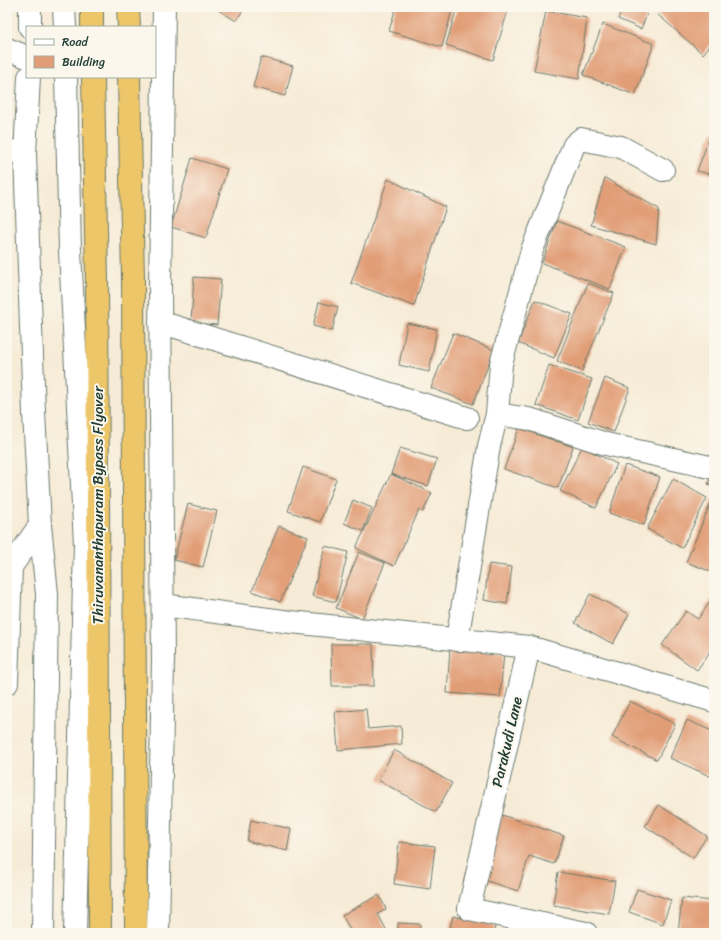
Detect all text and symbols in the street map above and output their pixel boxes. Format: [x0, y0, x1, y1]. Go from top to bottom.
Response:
legend [26, 26, 156, 78]
text: Road [62, 31, 89, 53]
text: Building [62, 51, 105, 73]
street label: Thiruvananthapuram Bypass Flyover [85, 385, 111, 624]
street label: Parakudi Lane [484, 694, 530, 790]

